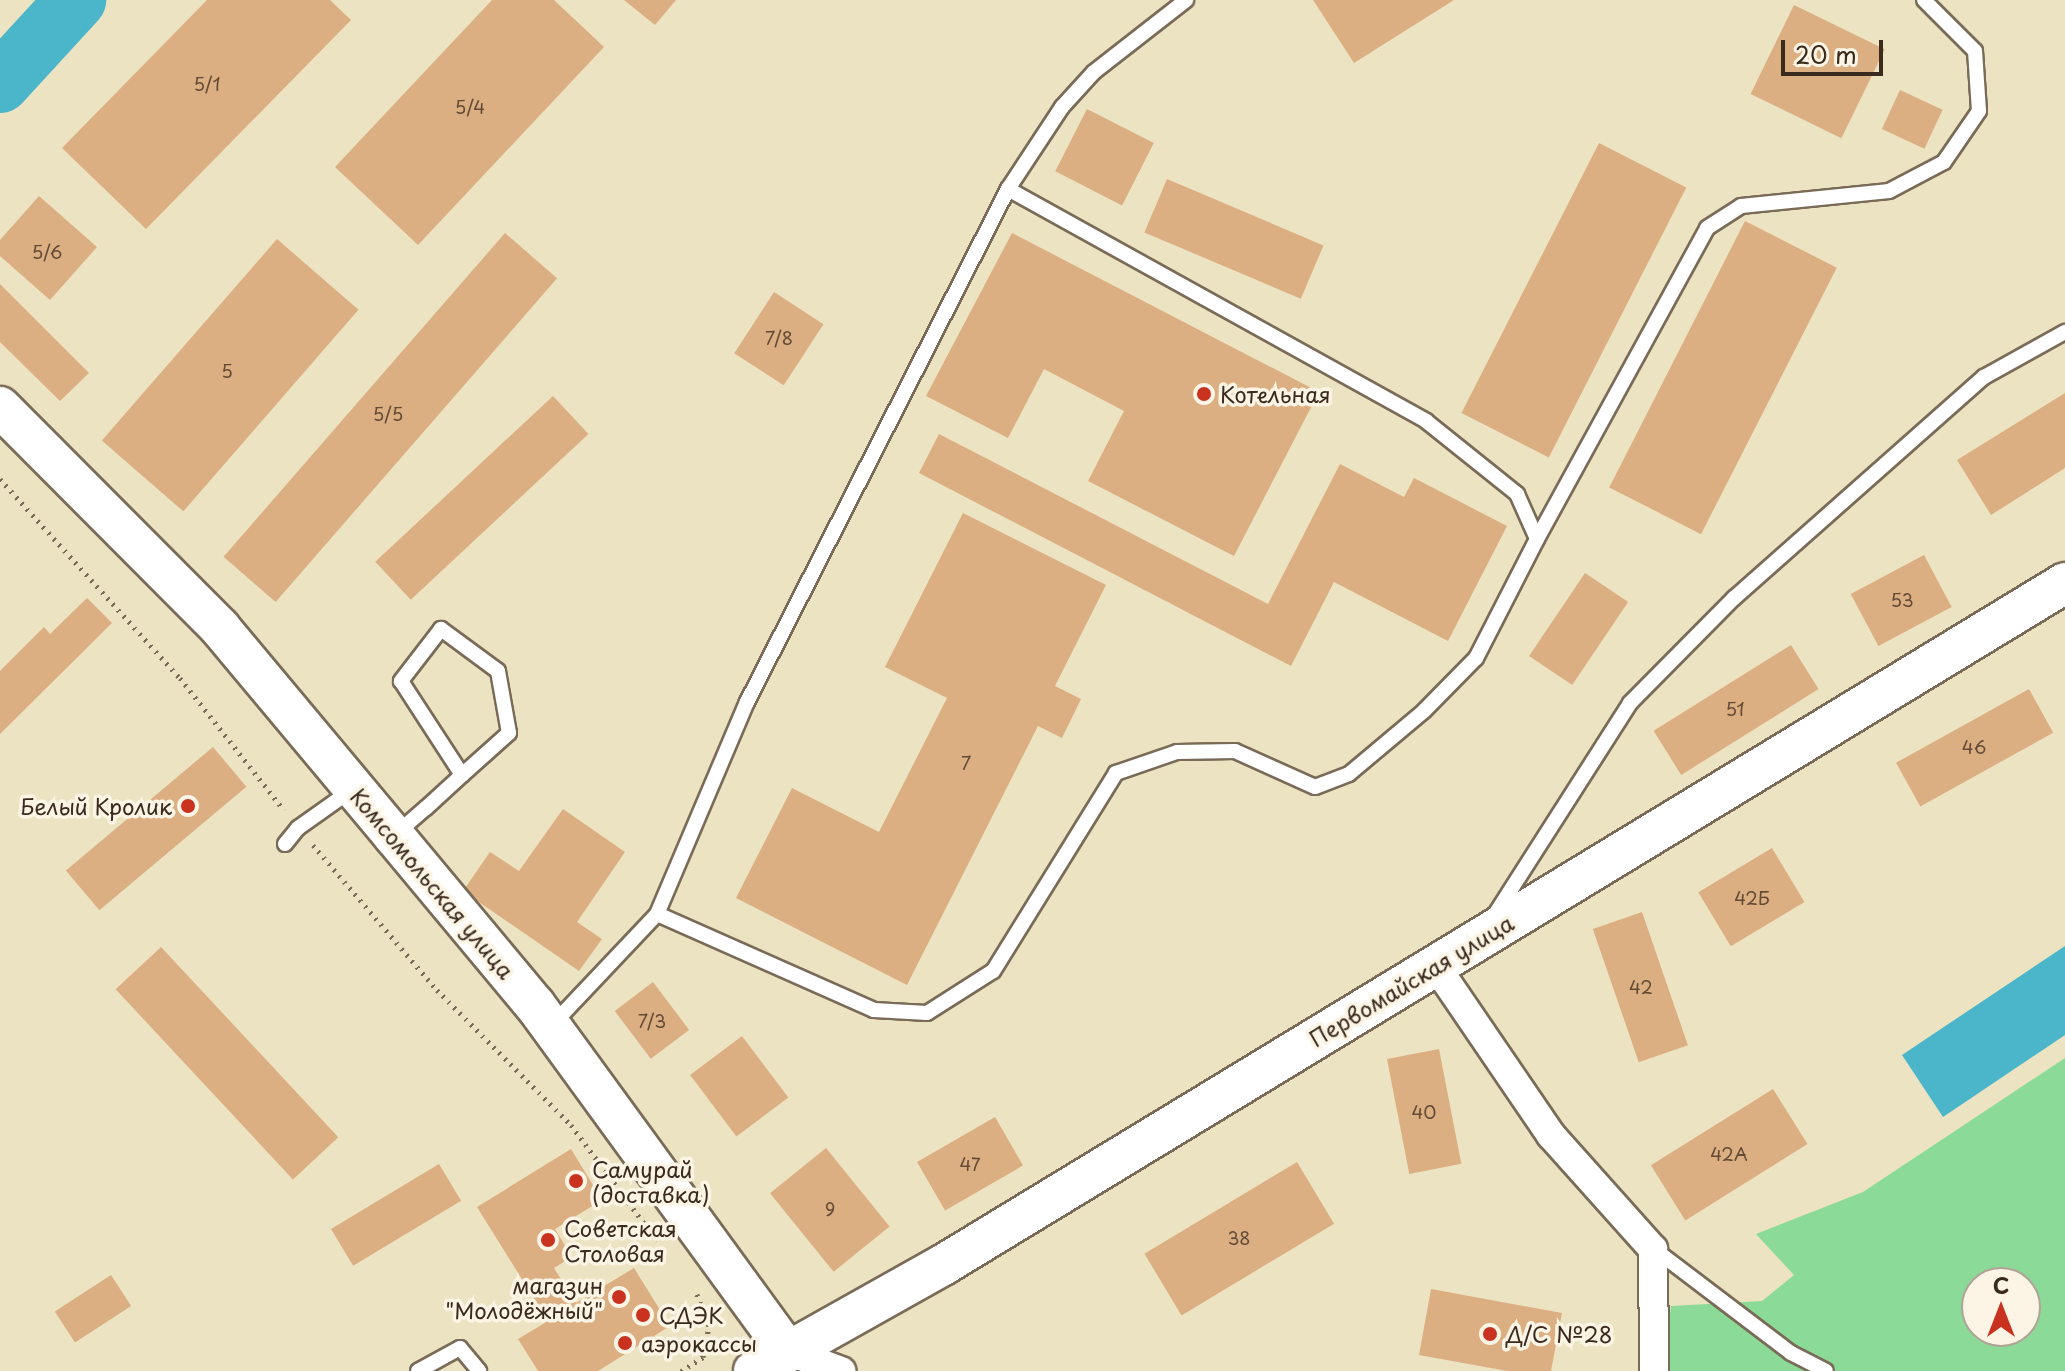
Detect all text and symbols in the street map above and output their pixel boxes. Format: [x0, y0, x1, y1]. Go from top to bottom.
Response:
scale bar [1785, 24, 1887, 74]
text: 20 m [1795, 36, 1857, 72]
house number: 5/1 [193, 73, 221, 95]
house number: 5/4 [455, 96, 485, 118]
house number: 5/6 [32, 241, 62, 263]
house number: 7/8 [765, 327, 793, 349]
house number: 5 [221, 360, 233, 382]
place label: Котельная [1220, 381, 1331, 407]
marker: Котельная [1195, 385, 1213, 403]
house number: 5/5 [373, 403, 403, 425]
house number: 53 [1890, 589, 1914, 611]
house number: 51 [1725, 698, 1745, 720]
house number: 46 [1962, 736, 1986, 758]
house number: 7 [961, 752, 971, 774]
street label: Комсомольская улица [345, 782, 521, 984]
place label: Белый Кролик [20, 793, 172, 819]
marker: Белый Кролик [179, 797, 197, 815]
house number: 42Б [1734, 887, 1770, 909]
street label: Первомайская улица [1304, 908, 1518, 1052]
house number: 42 [1629, 976, 1653, 998]
house number: 7/3 [638, 1010, 666, 1032]
house number: 40 [1411, 1101, 1437, 1123]
house number: 42А [1710, 1143, 1748, 1165]
house number: 47 [959, 1153, 981, 1175]
place label: Самурай (доставка) [592, 1155, 710, 1206]
marker: Самурай (доставка) [567, 1172, 585, 1190]
house number: 9 [825, 1198, 835, 1220]
place label: Советская Столовая [564, 1214, 677, 1266]
house number: 38 [1227, 1227, 1251, 1249]
marker: Советская Столовая [539, 1231, 557, 1249]
north arrow [1961, 1267, 2041, 1347]
text: С [1993, 1268, 2009, 1301]
place label: магазин "Молодёжный" [445, 1271, 603, 1322]
marker: магазин "Молодёжный" [610, 1288, 628, 1306]
place label: СДЭК [659, 1302, 724, 1328]
marker: СДЭК [634, 1306, 652, 1324]
place label: Д/С №28 [1506, 1321, 1612, 1347]
marker: Д/С №28 [1481, 1325, 1499, 1343]
place label: аэрокассы [641, 1330, 757, 1356]
marker: аэрокассы [616, 1334, 634, 1352]

